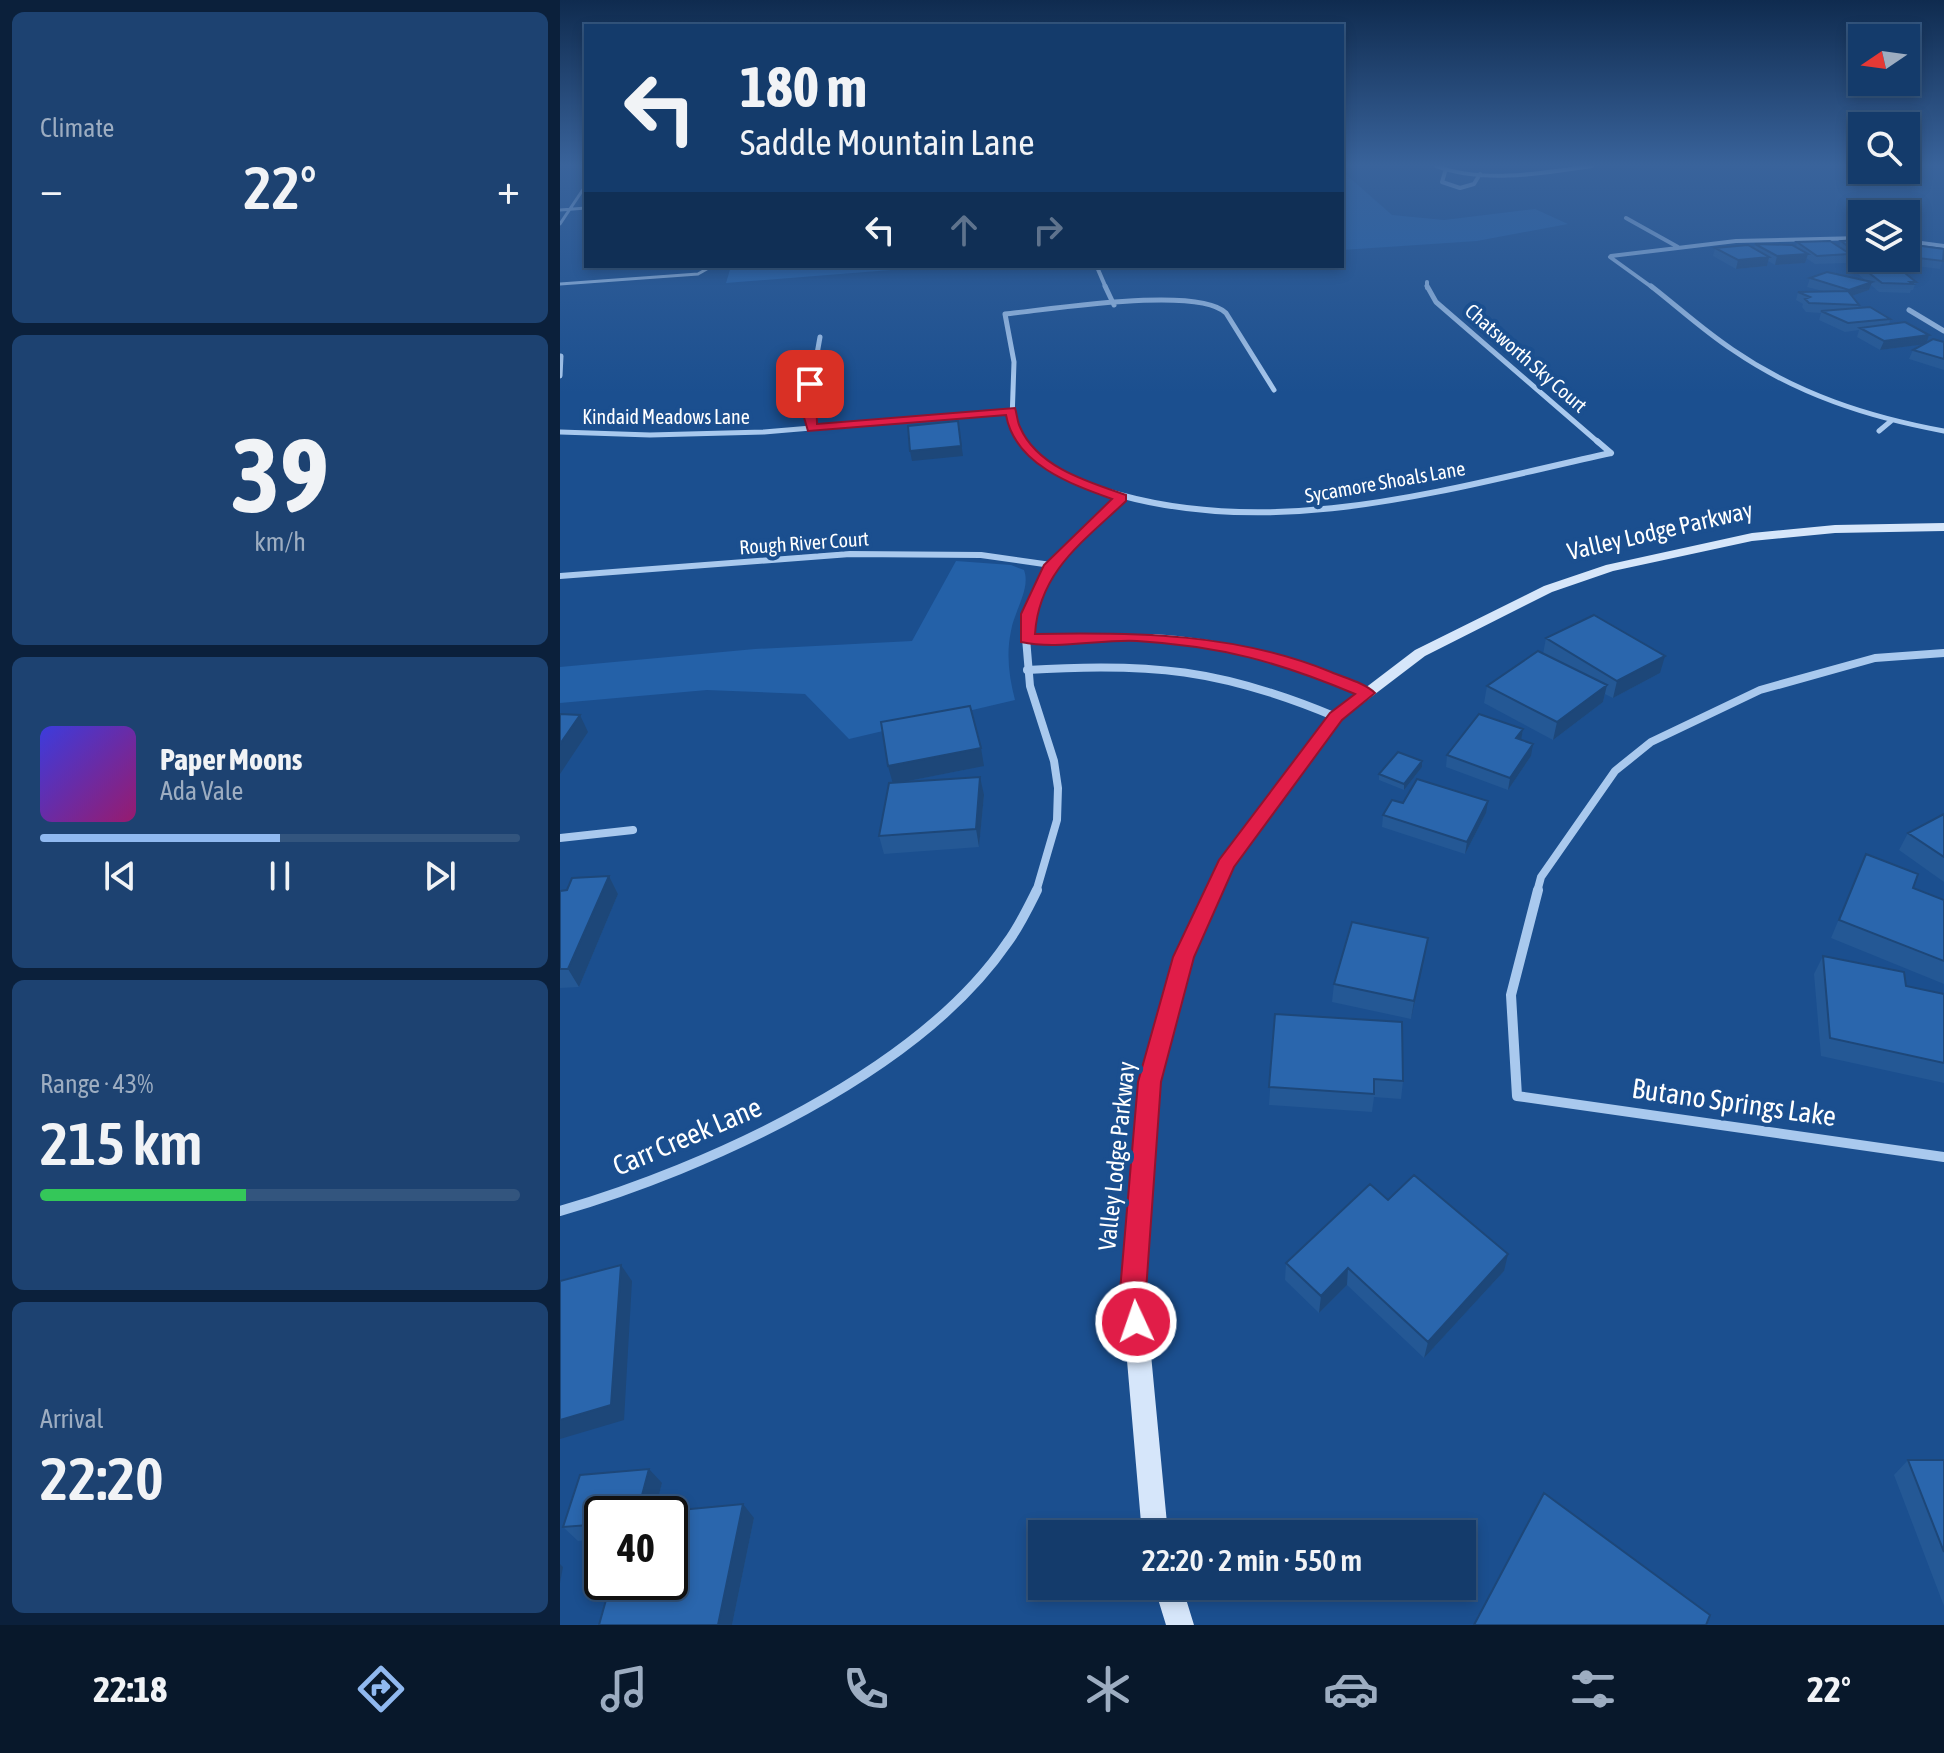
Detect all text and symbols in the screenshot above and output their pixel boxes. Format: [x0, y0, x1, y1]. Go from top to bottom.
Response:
north arrow [1848, 24, 1920, 96]
map controls [1848, 24, 1920, 272]
text: 180 m [740, 55, 867, 119]
icon: left [608, 56, 712, 160]
button: search [1848, 112, 1920, 184]
text: Climate [40, 113, 114, 143]
text: Saddle Mountain Lane [740, 121, 1035, 163]
text: 22° [244, 153, 316, 222]
text: − [40, 163, 63, 213]
text: + [497, 163, 520, 213]
button: layers [1848, 200, 1920, 272]
icon: left [858, 208, 902, 252]
icon: ahead [942, 208, 986, 252]
icon: right [1026, 208, 1070, 252]
street label: Chatsworth Sky Court [1461, 299, 1592, 417]
pin [776, 350, 844, 418]
icon: arrive [788, 362, 832, 406]
street label: Kindaid Meadows Lane [582, 405, 750, 428]
text: 39 [231, 415, 329, 534]
street label: Sycamore Shoals Lane [1303, 456, 1467, 507]
street label: Valley Lodge Parkway [1564, 496, 1755, 565]
street label: Rough River Court [738, 526, 870, 559]
text: km/h [254, 527, 306, 557]
text: Paper Moons [160, 742, 302, 776]
text: Ada Vale [160, 776, 243, 806]
icon: previous [98, 854, 142, 898]
icon: pause [258, 854, 302, 898]
icon: next [418, 854, 462, 898]
street label: Valley Lodge Parkway [1093, 1060, 1140, 1252]
text: Range · 43% [40, 1069, 153, 1099]
street label: Butano Springs Lake [1630, 1072, 1838, 1132]
street label: Carr Creek Lane [608, 1090, 766, 1182]
text: 215 km [40, 1109, 202, 1178]
position arrow [1094, 1280, 1178, 1364]
text: Arrival [40, 1404, 104, 1434]
text: 22:20 [40, 1444, 163, 1513]
speed limit sign: 40 [584, 1496, 688, 1600]
text: 22:20 · 2 min · 550 m [1142, 1543, 1362, 1577]
icon: directions [353, 1661, 409, 1717]
icon: music [596, 1661, 652, 1717]
icon: phone [838, 1661, 894, 1717]
icon: climate [1080, 1661, 1136, 1717]
icon: car [1323, 1661, 1379, 1717]
icon: filters [1565, 1661, 1621, 1717]
text: 22:18 [93, 1668, 167, 1710]
text: 22° [1807, 1668, 1851, 1710]

